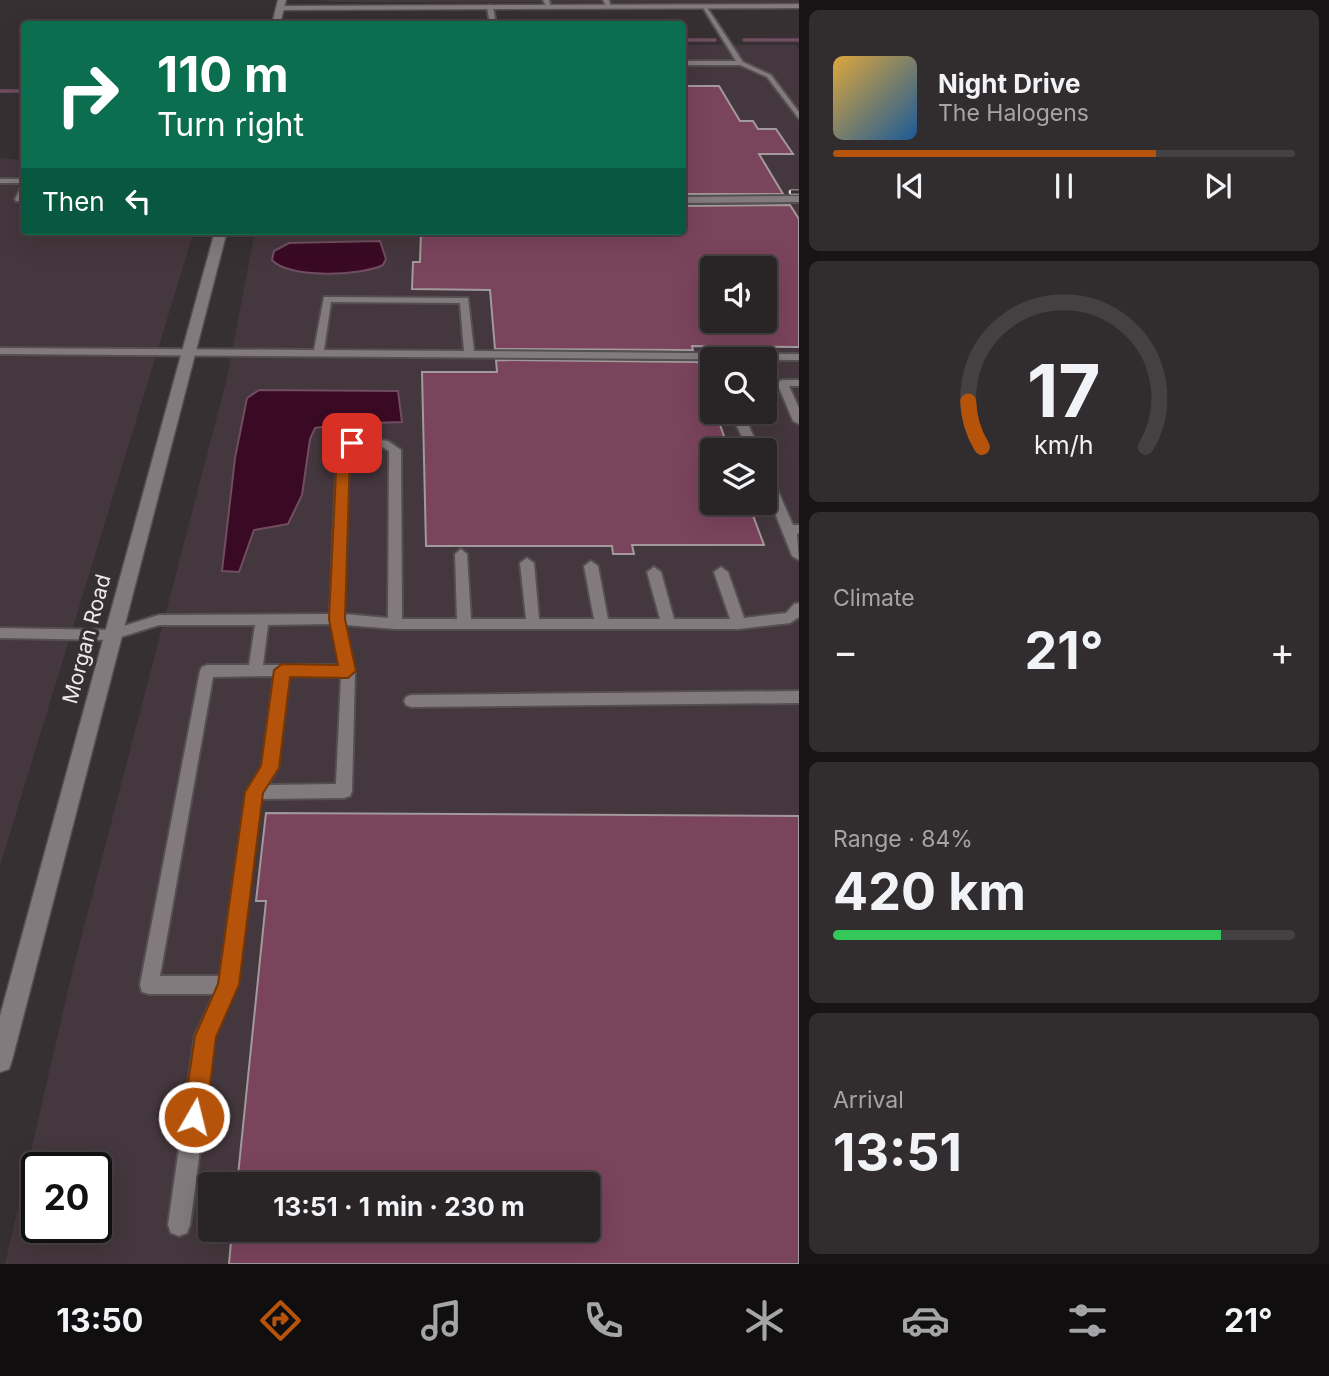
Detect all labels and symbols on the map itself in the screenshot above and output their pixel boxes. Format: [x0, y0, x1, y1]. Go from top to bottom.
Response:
pin [322, 413, 382, 473]
street label: Morgan Road [57, 572, 116, 706]
position arrow [157, 1080, 231, 1154]
speed limit sign: 20 [21, 1152, 112, 1243]

